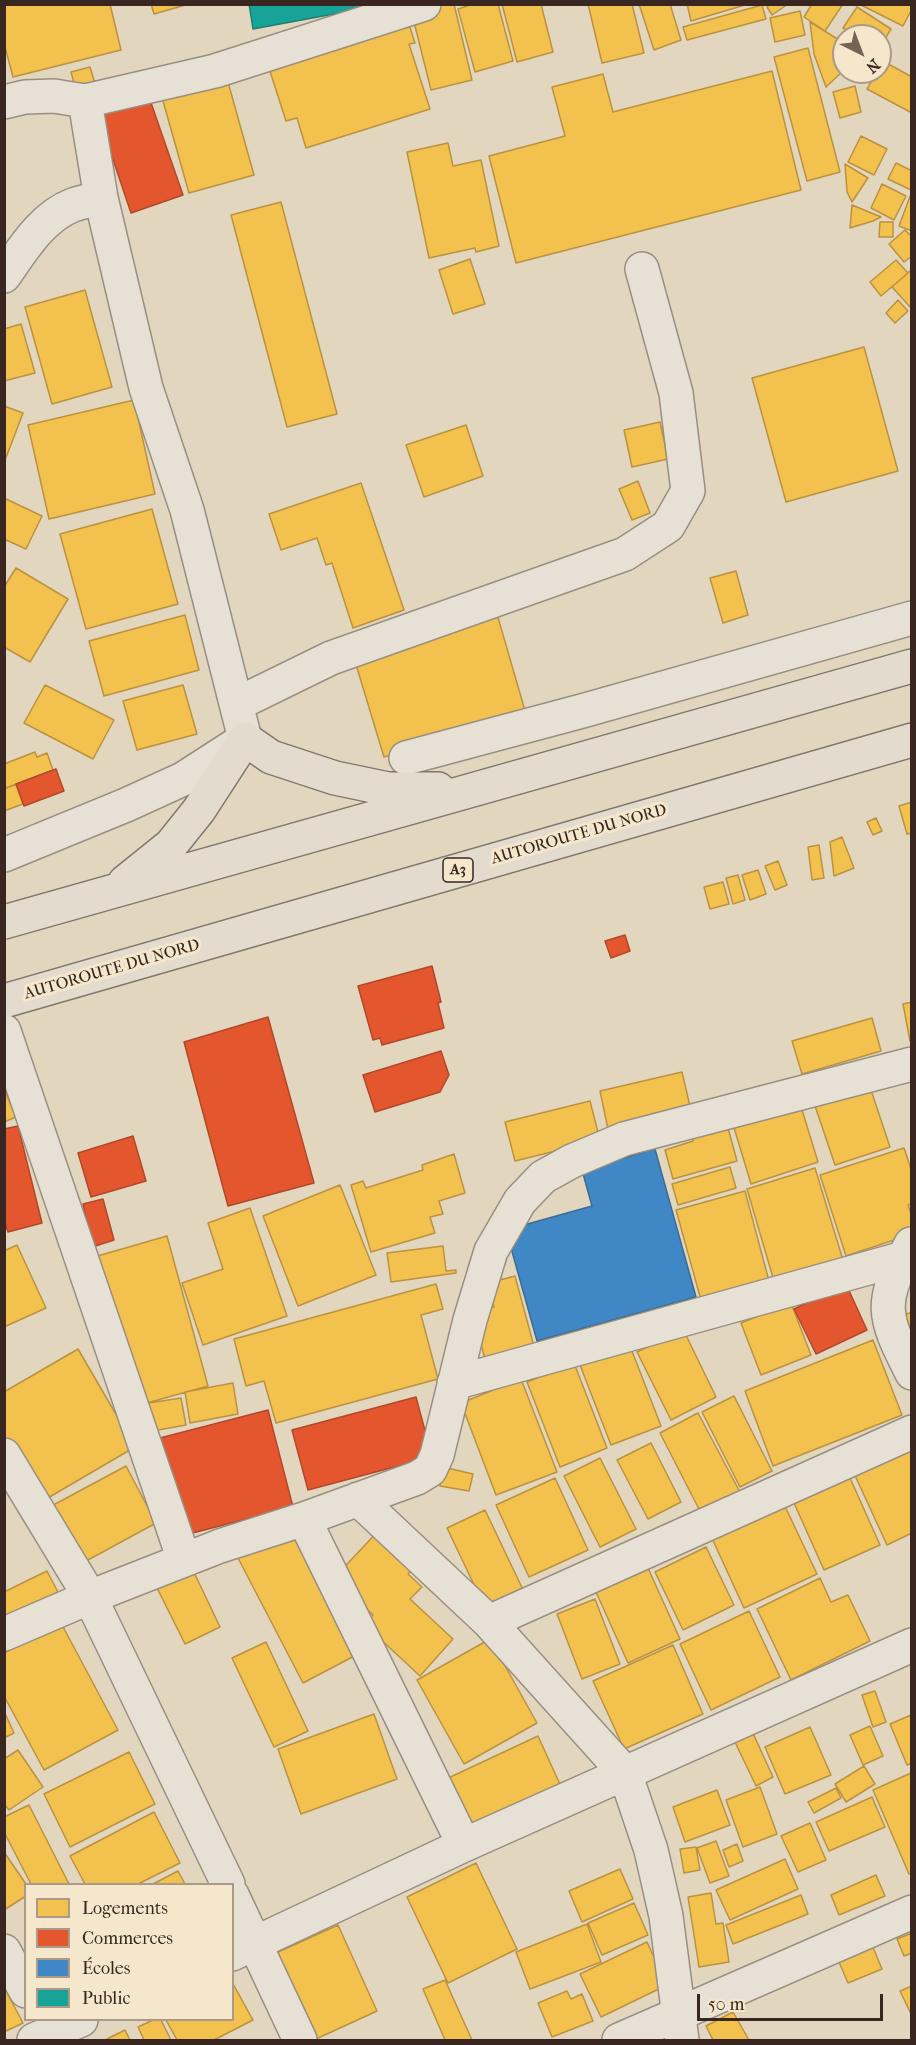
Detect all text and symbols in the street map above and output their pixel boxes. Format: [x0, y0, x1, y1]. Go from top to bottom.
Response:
north arrow [832, 24, 892, 84]
text: N [862, 55, 884, 77]
street label: AUTOROUTE DU NORD [489, 801, 669, 869]
road number: A3 [443, 858, 473, 882]
street label: AUTOROUTE DU NORD [22, 936, 202, 1004]
legend [24, 1883, 234, 2021]
text: Logements [82, 1898, 168, 1919]
text: Commerces [82, 1928, 173, 1949]
text: Écoles [82, 1958, 130, 1979]
scale bar [700, 1982, 886, 2020]
text: Public [82, 1988, 130, 2009]
text: 50 m [708, 1994, 744, 2015]

